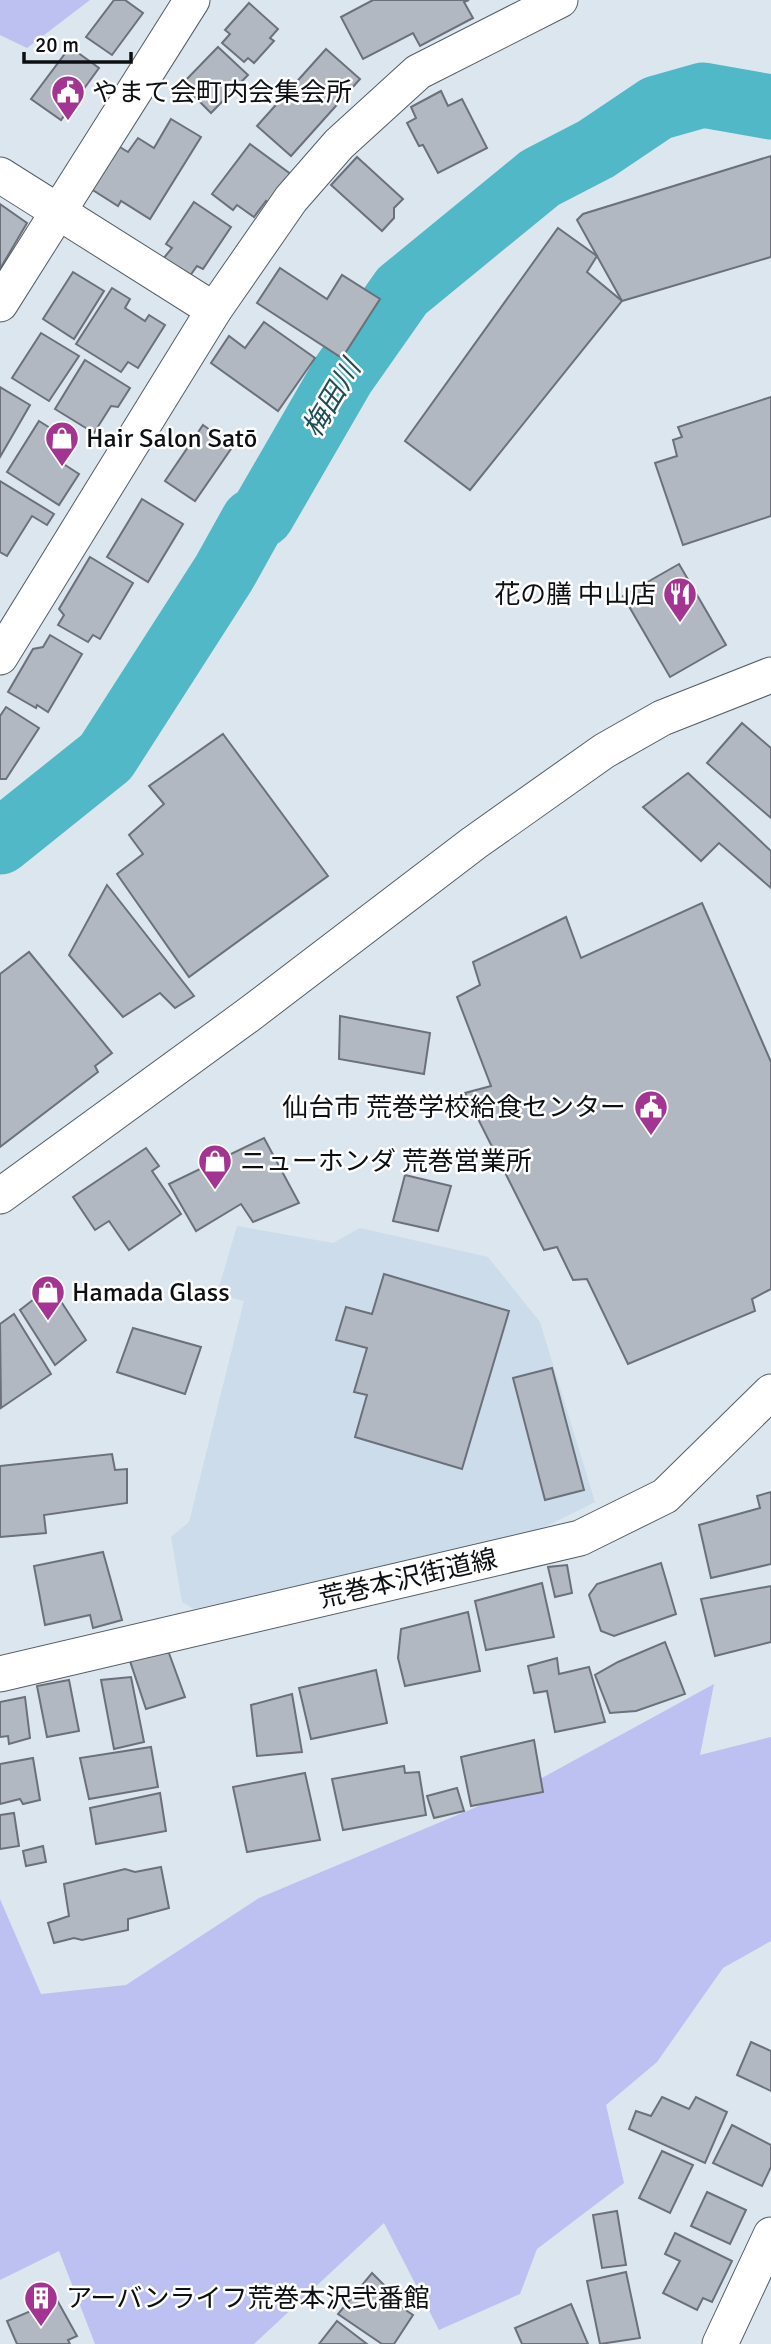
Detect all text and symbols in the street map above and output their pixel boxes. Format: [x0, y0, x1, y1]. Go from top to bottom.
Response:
scale bar [24, 21, 131, 65]
text: 20 m [35, 32, 79, 58]
public building icon: やまて会町内会集会所 [49, 73, 87, 122]
place label: やまて会町内会集会所 [92, 77, 352, 109]
water label: 梅田川 [296, 351, 370, 443]
shop icon: Hair Salon Satō [43, 419, 81, 468]
place label: Hair Salon Satō [86, 423, 257, 455]
restaurant icon: 花の膳 中山店 [661, 575, 699, 624]
place label: 花の膳 中山店 [494, 579, 656, 611]
public building icon: 仙台市 荒巻学校給食センター [632, 1088, 670, 1137]
place label: 仙台市 荒巻学校給食センター [282, 1092, 626, 1124]
shop icon: ニューホンダ 荒巻営業所 [196, 1142, 234, 1191]
place label: ニューホンダ 荒巻営業所 [240, 1146, 532, 1178]
shop icon: Hamada Glass [29, 1273, 67, 1322]
place label: Hamada Glass [72, 1277, 230, 1309]
street label: 荒巻本沢街道線 [316, 1543, 500, 1615]
building icon: アーバンライフ荒巻本沢弐番館 [22, 2279, 60, 2328]
place label: アーバンライフ荒巻本沢弐番館 [66, 2283, 429, 2315]

